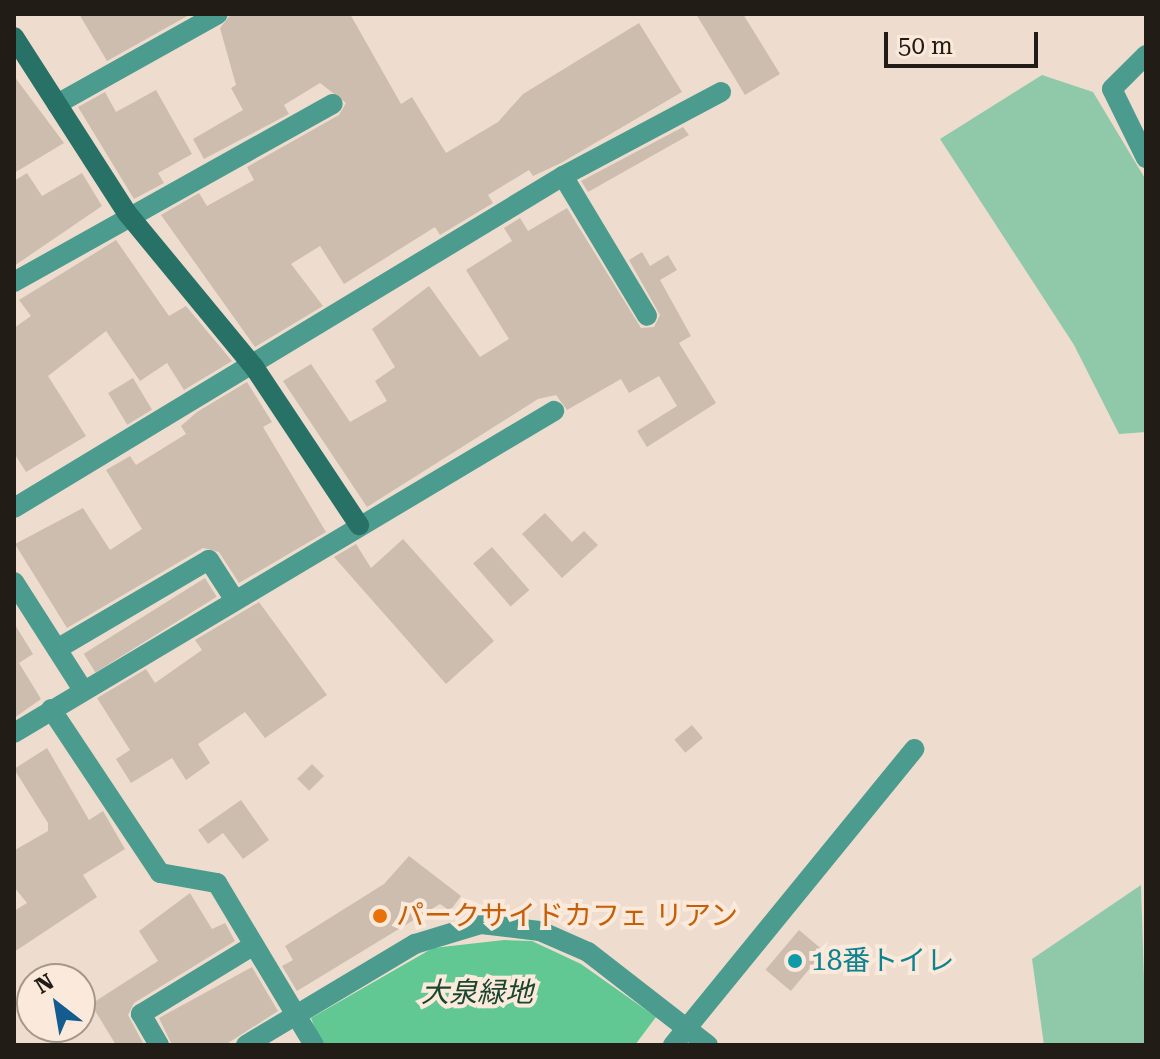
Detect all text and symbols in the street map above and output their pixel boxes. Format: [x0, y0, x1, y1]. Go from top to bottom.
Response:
scale bar [888, 16, 1042, 66]
text: 50 m [898, 32, 953, 60]
place label: パークサイドカフェ リアン [396, 899, 739, 933]
marker: パークサイドカフェ リアン [371, 907, 389, 925]
place label: 18番トイレ [811, 944, 954, 978]
marker: 18番トイレ [786, 952, 804, 970]
north arrow [16, 963, 96, 1043]
text: N [31, 969, 58, 999]
park label: 大泉緑地 [421, 976, 533, 1010]

